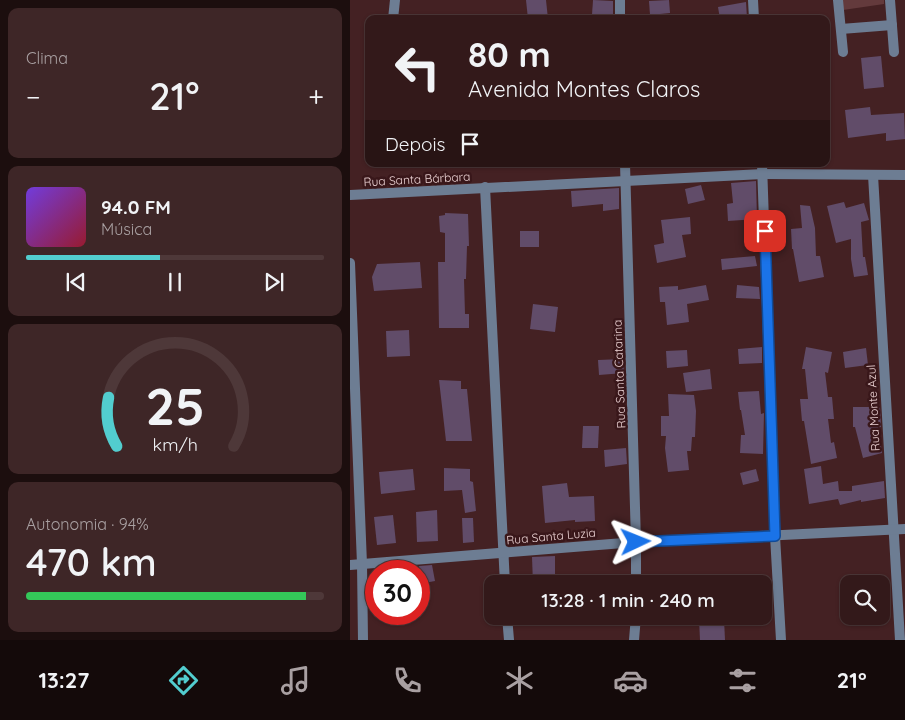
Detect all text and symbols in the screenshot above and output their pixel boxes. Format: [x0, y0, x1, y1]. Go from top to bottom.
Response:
text: 80 m [468, 32, 551, 76]
icon: left [385, 35, 450, 100]
text: Clima [26, 48, 68, 68]
text: 21° [149, 72, 199, 120]
text: Avenida Montes Claros [468, 75, 700, 103]
text: − [26, 79, 41, 114]
text: + [308, 79, 324, 114]
icon: arrive [456, 130, 484, 158]
text: Depois [385, 132, 446, 156]
street label: Rua Santa Bárbara [363, 169, 471, 189]
text: 94.0 FM [101, 195, 171, 219]
pin [744, 210, 786, 252]
icon: arrive [751, 217, 779, 245]
text: Música [101, 219, 152, 239]
icon: previous [62, 268, 90, 296]
icon: pause [161, 268, 189, 296]
icon: next [260, 268, 288, 296]
street label: Rua Santa Catarina [610, 319, 628, 429]
street label: Rua Monte Azul [863, 364, 883, 452]
text: 25 [145, 373, 205, 438]
text: km/h [152, 433, 198, 455]
text: Autonomia · 94% [26, 514, 149, 534]
position arrow [609, 515, 661, 567]
street label: Rua Santa Luzia [506, 525, 596, 547]
text: 470 km [26, 538, 157, 586]
speed limit sign: 30 [365, 560, 430, 625]
map controls [840, 575, 890, 625]
button: search [840, 575, 890, 625]
text: 13:28 · 1 min · 240 m [541, 588, 715, 612]
icon: directions [166, 663, 201, 698]
icon: music [278, 663, 313, 698]
icon: phone [390, 663, 425, 698]
icon: climate [502, 663, 537, 698]
icon: car [613, 663, 648, 698]
icon: filters [725, 663, 760, 698]
text: 13:27 [38, 666, 89, 694]
text: 21° [837, 666, 867, 694]

